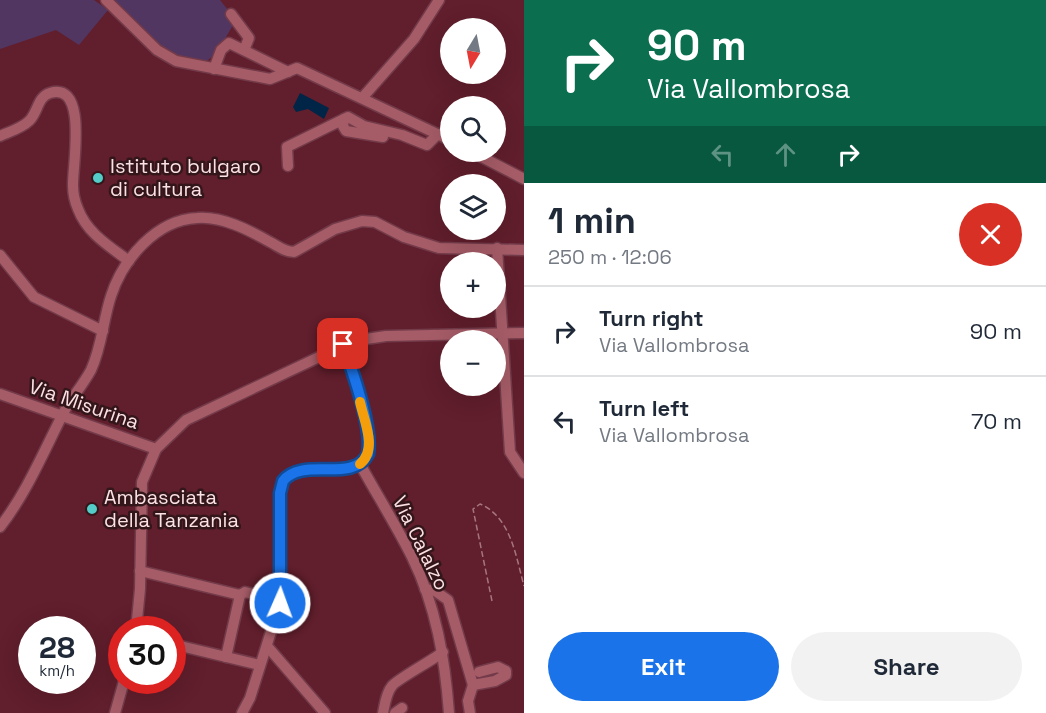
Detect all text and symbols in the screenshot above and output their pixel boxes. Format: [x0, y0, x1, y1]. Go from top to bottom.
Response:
north arrow [440, 18, 506, 84]
map controls [440, 18, 506, 396]
text: 90 m [647, 19, 747, 72]
icon: right [548, 24, 626, 102]
text: Via Vallombrosa [647, 71, 850, 106]
button: search [440, 96, 506, 162]
icon: left [706, 138, 739, 171]
icon: ahead [769, 138, 802, 171]
icon: right [832, 138, 865, 171]
place label: Istituto bulgaro di cultura [110, 153, 261, 202]
marker: Istituto bulgaro di cultura [91, 171, 105, 185]
button: layers [440, 174, 506, 240]
text: 1 min [548, 198, 636, 244]
button: close [959, 203, 1022, 266]
text: 250 m · 12:06 [548, 244, 672, 270]
button: + [440, 252, 506, 318]
text: Turn right [599, 304, 704, 332]
icon: right [548, 315, 581, 348]
text: 90 m [970, 317, 1022, 345]
pin [317, 318, 368, 369]
icon: arrive [326, 327, 359, 360]
button: − [440, 330, 506, 396]
text: Via Vallombrosa [599, 332, 750, 358]
street label: Via Misurina [25, 373, 143, 435]
text: Turn left [599, 394, 689, 422]
icon: left [548, 405, 581, 438]
text: 70 m [971, 407, 1022, 435]
text: Via Vallombrosa [599, 422, 750, 448]
place label: Ambasciata della Tanzania [104, 484, 239, 533]
street label: Via Calalzo [387, 491, 455, 595]
marker: Ambasciata della Tanzania [85, 502, 99, 516]
position arrow [248, 571, 312, 635]
speed limit sign: 30 [108, 616, 186, 694]
text: 28 [39, 628, 75, 667]
button: Exit [548, 632, 779, 701]
button: Share [791, 632, 1022, 701]
text: km/h [39, 661, 75, 680]

